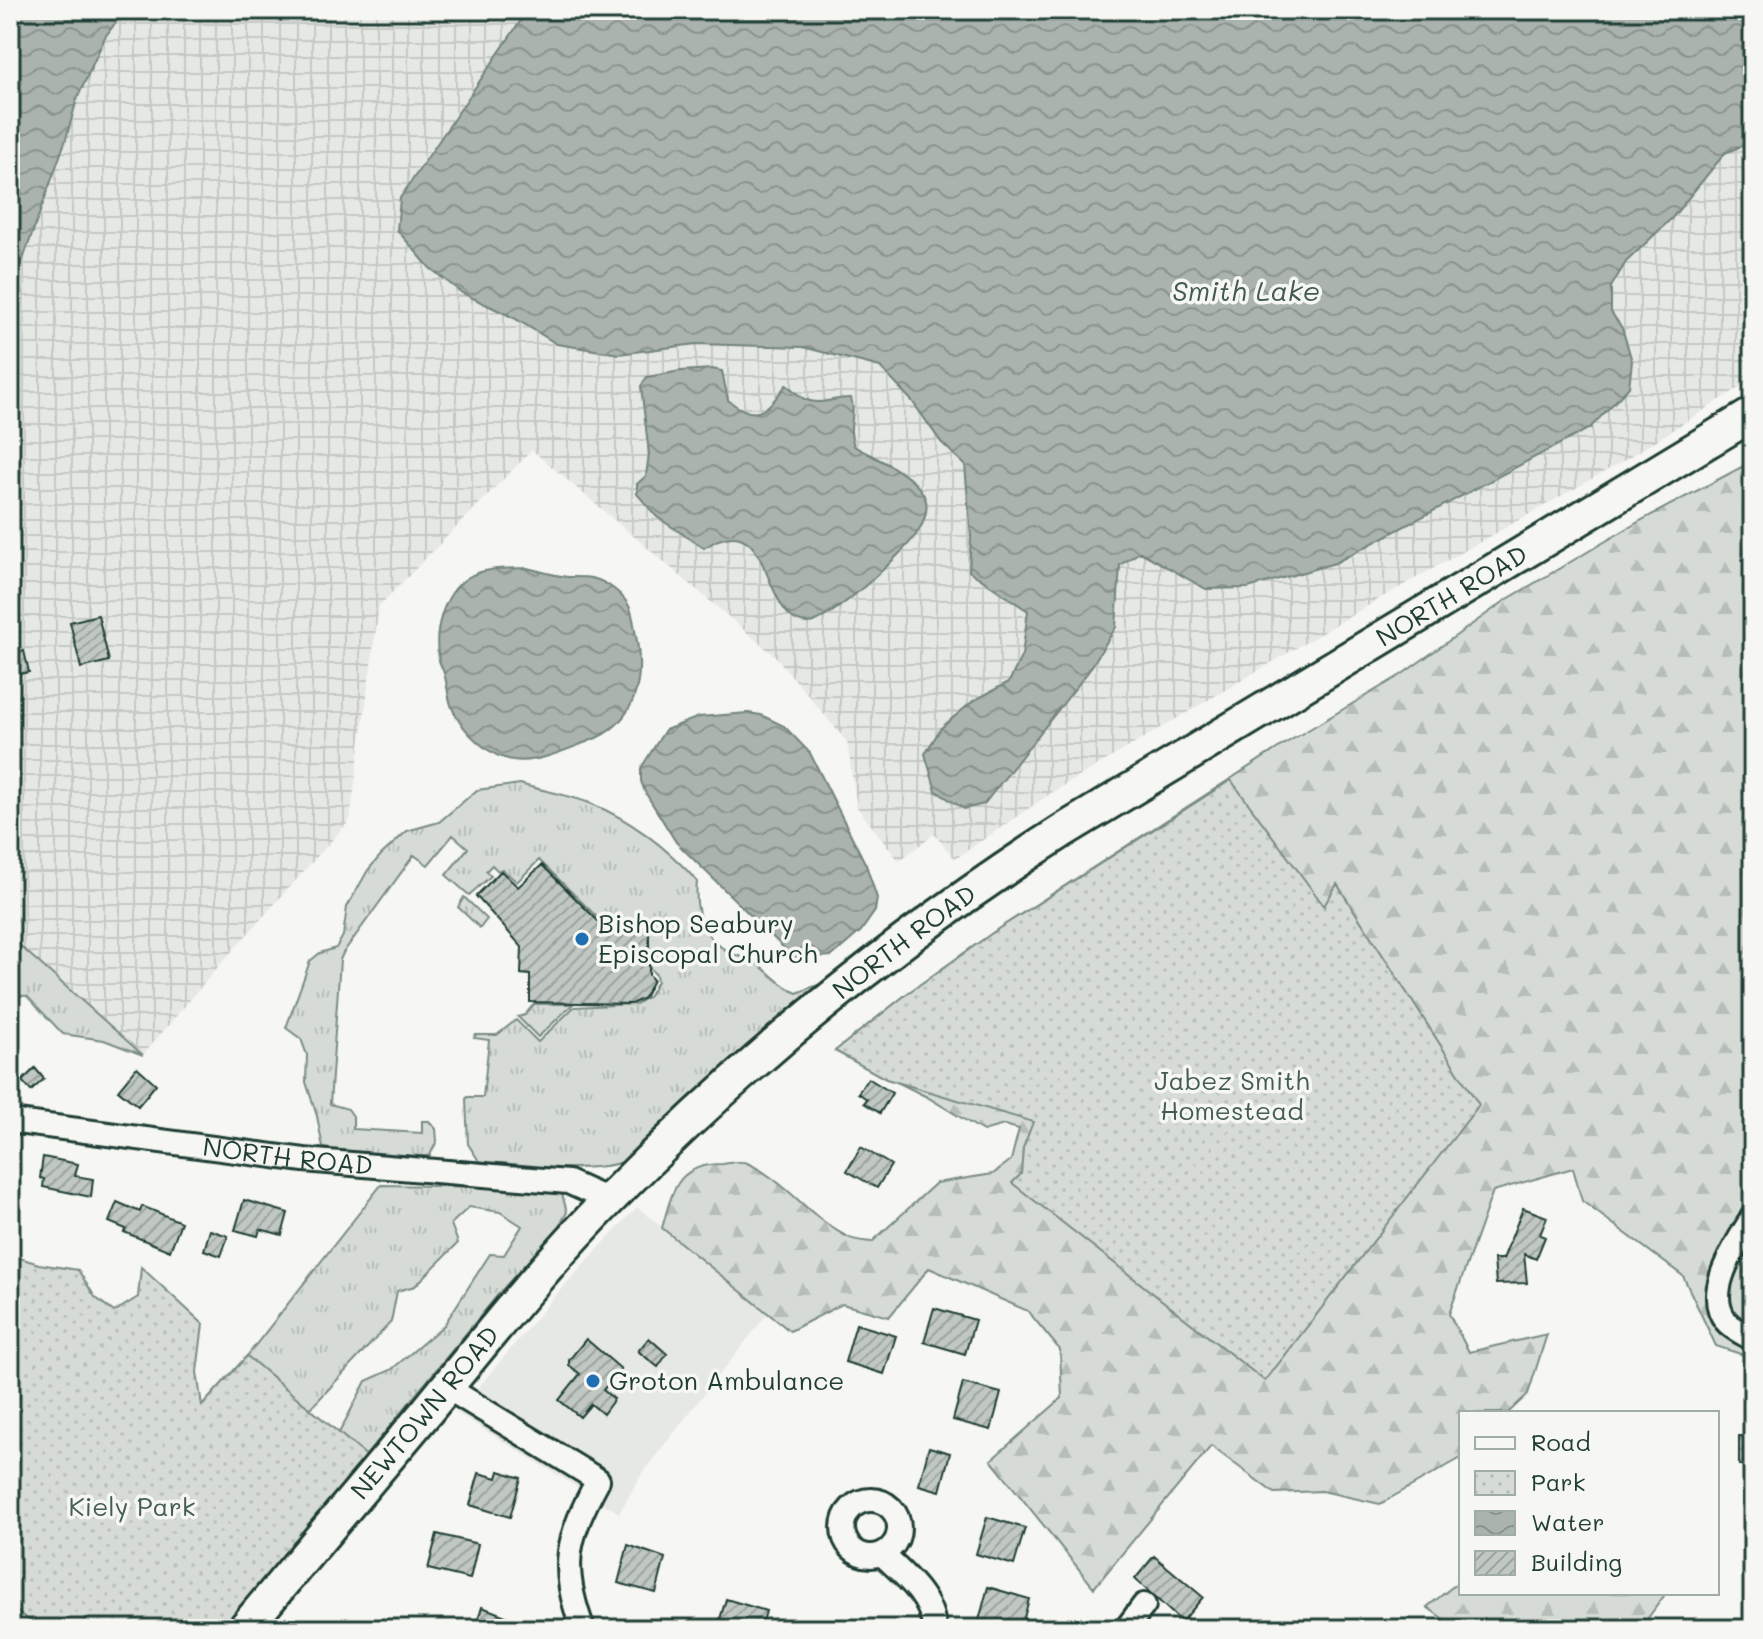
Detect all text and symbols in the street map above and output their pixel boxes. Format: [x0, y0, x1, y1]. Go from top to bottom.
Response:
water label: Smith Lake [1172, 272, 1320, 308]
street label: NORTH ROAD [1369, 536, 1533, 654]
street label: NORTH ROAD [825, 876, 982, 1006]
place label: Bishop Seabury Episcopal Church [598, 906, 818, 970]
marker: Bishop Seabury Episcopal Church [573, 930, 591, 948]
park label: Jabez Smith Homestead [1154, 1063, 1310, 1127]
street label: NORTH ROAD [201, 1129, 374, 1182]
street label: NEWTOWN ROAD [342, 1318, 506, 1506]
place label: Groton Ambulance [609, 1363, 844, 1397]
marker: Groton Ambulance [584, 1372, 602, 1390]
legend [1459, 1411, 1719, 1595]
text: Road [1531, 1426, 1591, 1457]
text: Park [1531, 1466, 1585, 1497]
park label: Kiely Park [68, 1489, 196, 1523]
text: Water [1531, 1506, 1605, 1537]
text: Building [1531, 1546, 1622, 1577]

